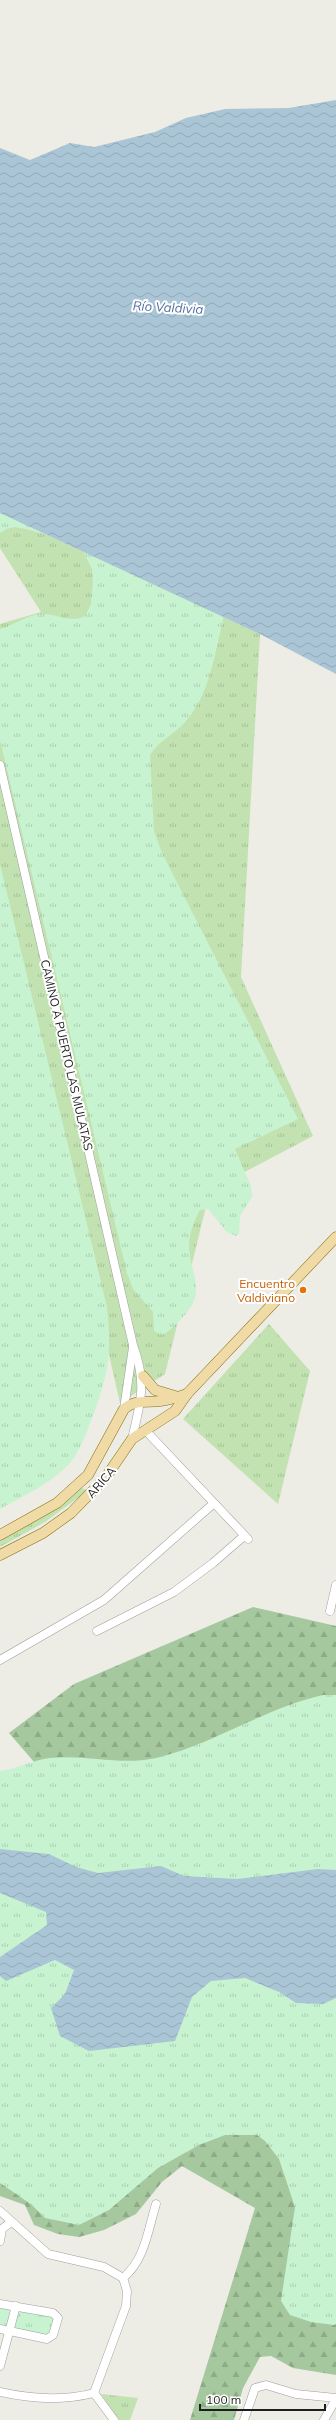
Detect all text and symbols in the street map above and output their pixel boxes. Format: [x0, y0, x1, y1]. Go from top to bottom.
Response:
water label: Río Valdivia [132, 297, 204, 317]
street label: CAMINO A PUERTO LAS MULATAS [38, 958, 96, 1152]
place label: Encuentro Valdiviano [237, 1276, 295, 1305]
marker: Encuentro Valdiviano [298, 1285, 308, 1295]
street label: ARICA [83, 1463, 119, 1501]
scale bar [200, 2386, 325, 2412]
text: 100 m [206, 2392, 241, 2407]

